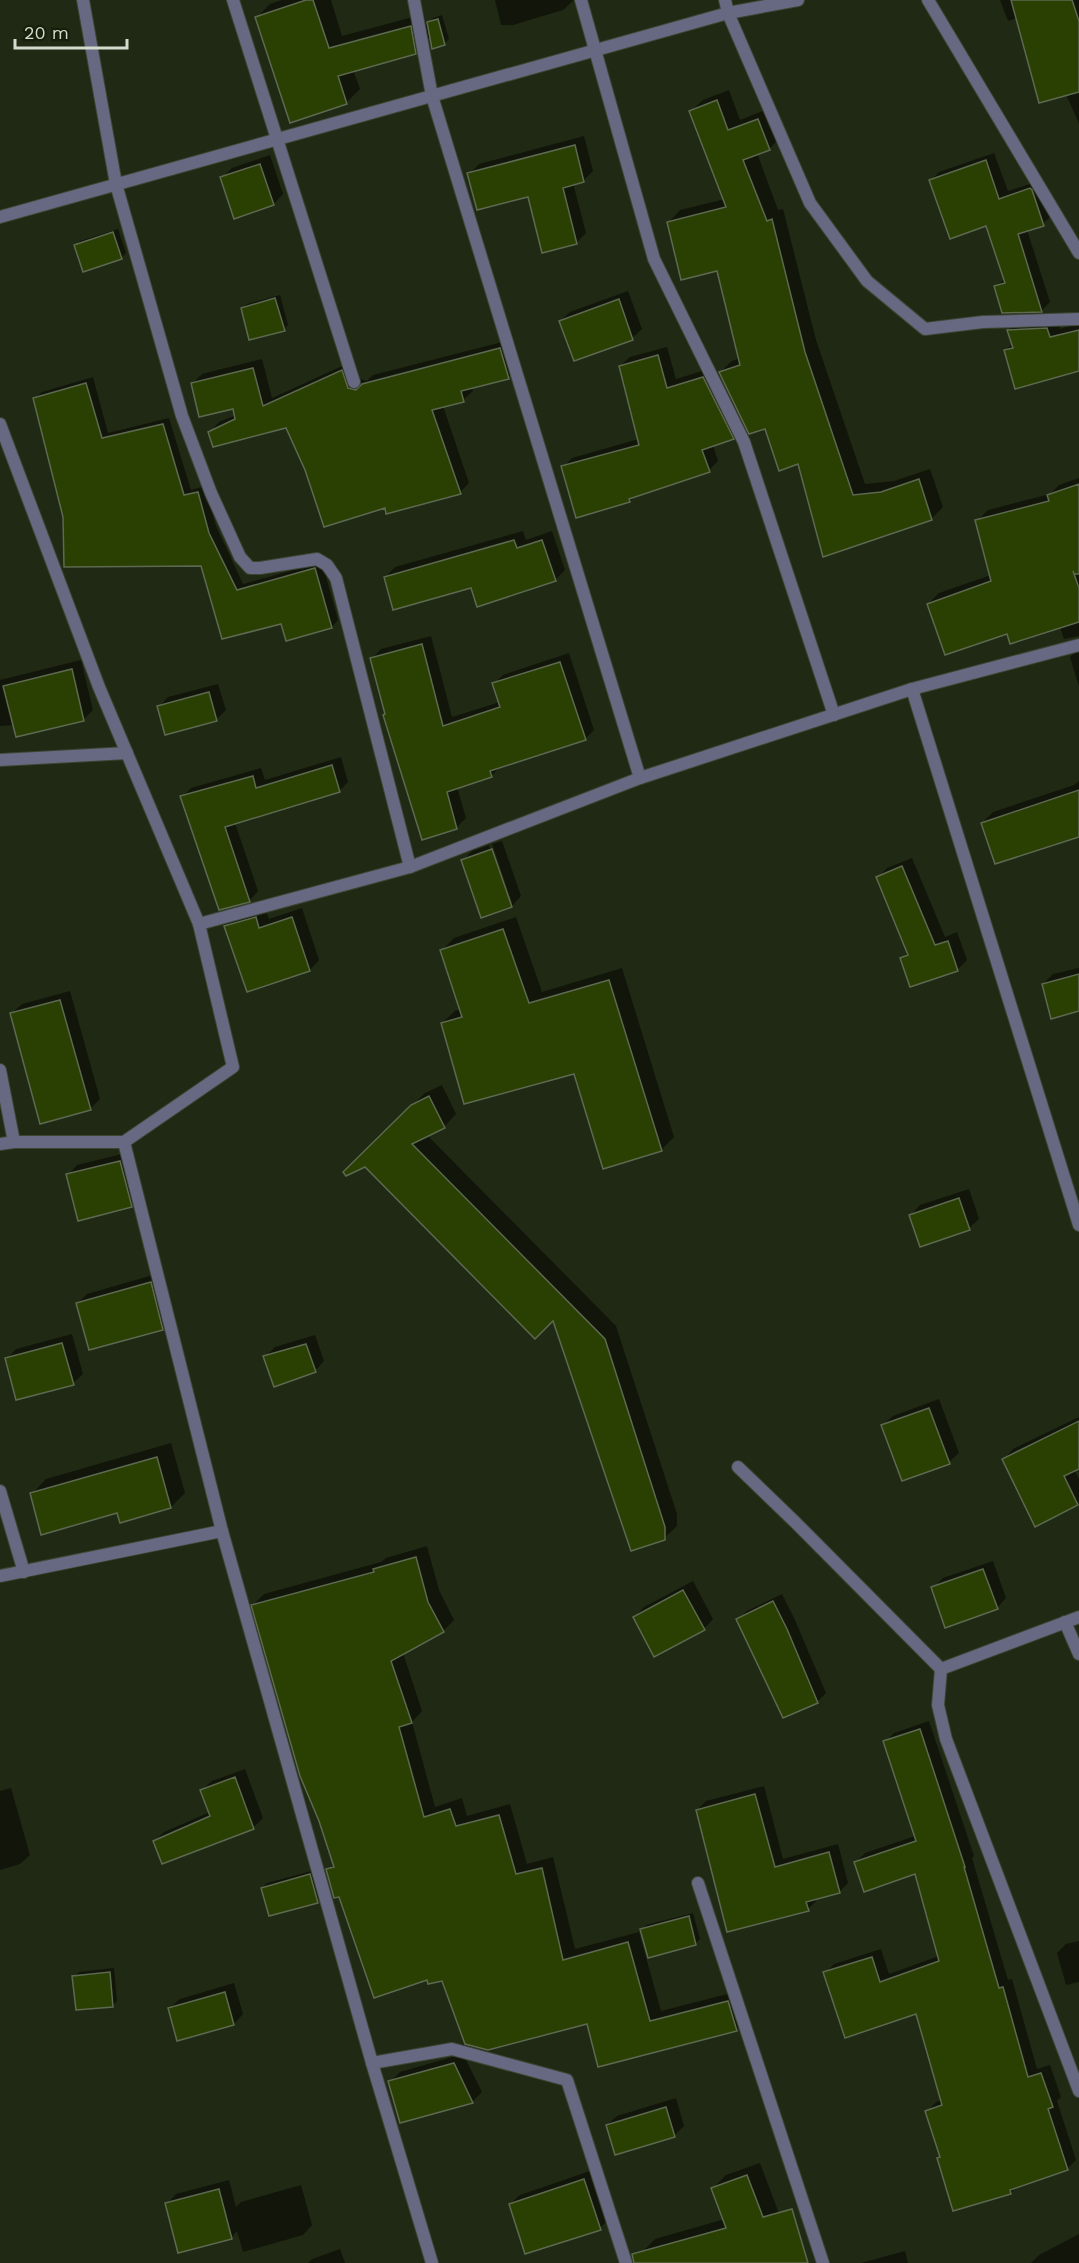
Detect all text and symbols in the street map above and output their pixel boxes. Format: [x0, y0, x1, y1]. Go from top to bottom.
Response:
scale bar [15, 12, 128, 50]
text: 20 m [24, 22, 69, 43]

